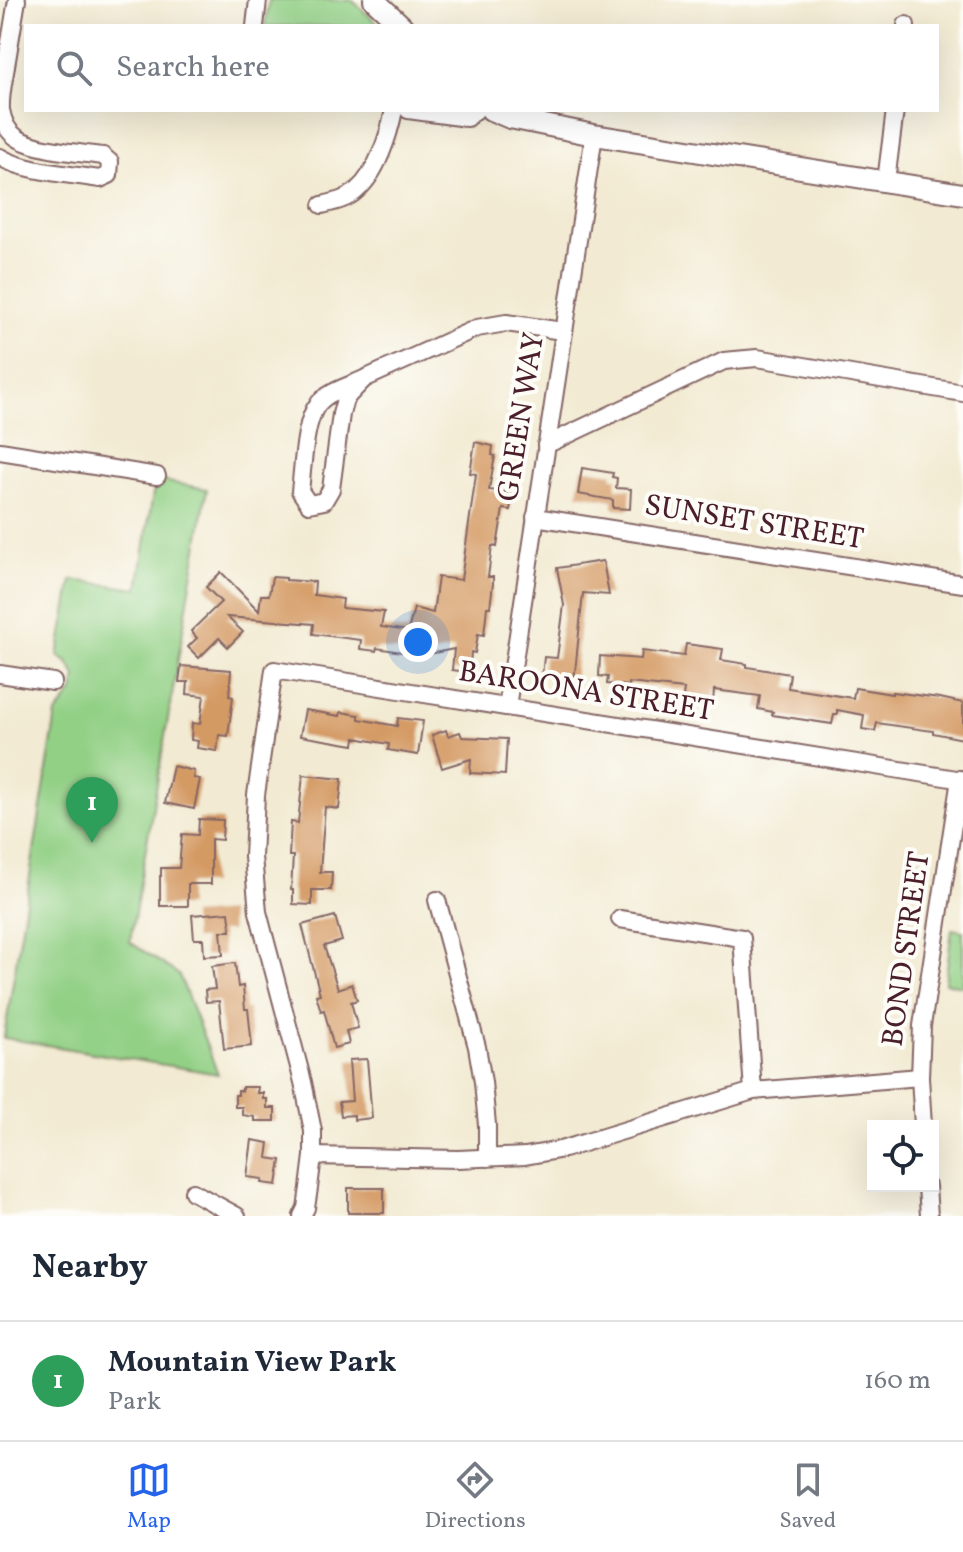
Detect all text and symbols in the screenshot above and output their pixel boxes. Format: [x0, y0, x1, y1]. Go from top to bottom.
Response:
search box [24, 24, 939, 112]
icon: search [52, 46, 96, 90]
text: Search here [116, 47, 270, 89]
street label: GREEN WAY [488, 329, 556, 505]
street label: SUNSET STREET [641, 485, 867, 561]
your location [398, 622, 438, 662]
street label: BAROONA STREET [455, 651, 717, 733]
pin: 1 [66, 777, 118, 843]
street label: BOND STREET [873, 849, 941, 1049]
map controls [867, 1120, 939, 1192]
button: locate [867, 1120, 939, 1192]
text: Nearby [32, 1245, 148, 1292]
text: Mountain View Park [108, 1342, 396, 1384]
text: 1 [53, 1363, 63, 1399]
text: 160 m [864, 1363, 931, 1399]
text: Park [108, 1384, 161, 1420]
tab: Map [127, 1458, 171, 1537]
tab: Directions [425, 1458, 526, 1537]
tab: Saved [779, 1458, 836, 1537]

